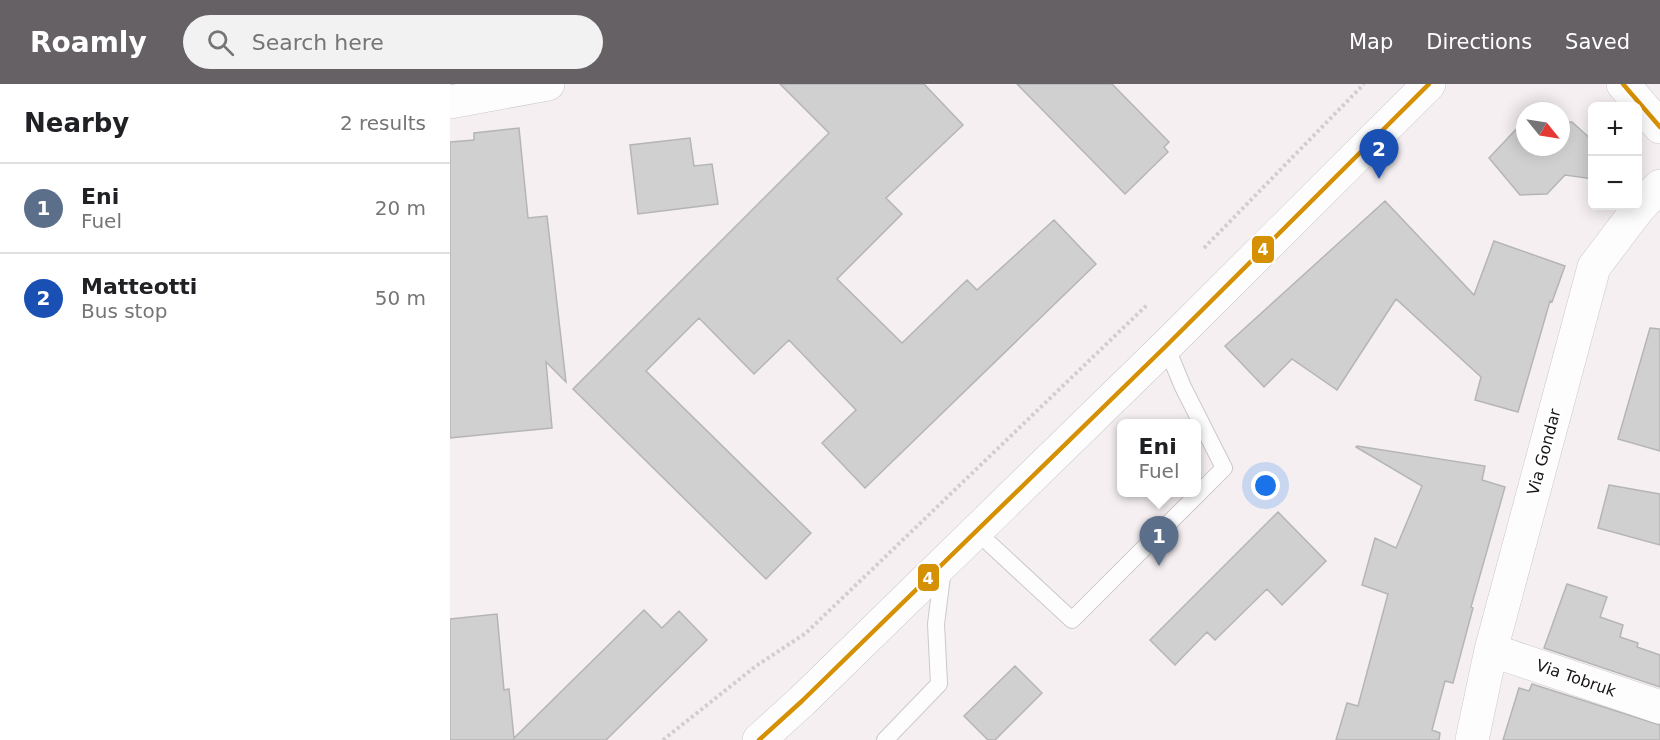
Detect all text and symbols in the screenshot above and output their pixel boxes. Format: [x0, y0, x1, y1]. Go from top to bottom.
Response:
search box [183, 15, 603, 69]
text: Roamly [30, 26, 147, 59]
icon: search [204, 26, 237, 59]
text: Search here [252, 30, 384, 55]
text: Map [1349, 30, 1393, 54]
text: Directions [1426, 30, 1532, 54]
text: Saved [1565, 30, 1630, 54]
north arrow [1516, 102, 1570, 156]
map controls [1588, 102, 1642, 210]
button: + [1588, 102, 1642, 156]
text: Nearby [24, 108, 129, 138]
text: 2 results [340, 111, 426, 135]
pin: 2 [1360, 130, 1398, 179]
button: − [1588, 156, 1642, 210]
text: Eni [81, 184, 119, 209]
text: 1 [37, 196, 50, 220]
text: 20 m [375, 196, 426, 220]
text: Fuel [81, 209, 122, 233]
line badge: 4 [1251, 235, 1275, 264]
text: 4 [1257, 240, 1269, 259]
text: Matteotti [81, 274, 197, 299]
text: 2 [37, 286, 50, 310]
text: 50 m [375, 286, 426, 310]
text: Bus stop [81, 299, 167, 323]
street label: Via Gondar [1523, 406, 1565, 497]
popup [1117, 419, 1201, 497]
text: Eni [1139, 434, 1177, 459]
text: Fuel [1139, 459, 1179, 483]
your location [1251, 471, 1280, 500]
pin: 1 [1140, 516, 1178, 566]
line badge: 4 [917, 563, 940, 592]
text: 4 [922, 569, 934, 588]
street label: Via Tobruk [1534, 656, 1619, 701]

